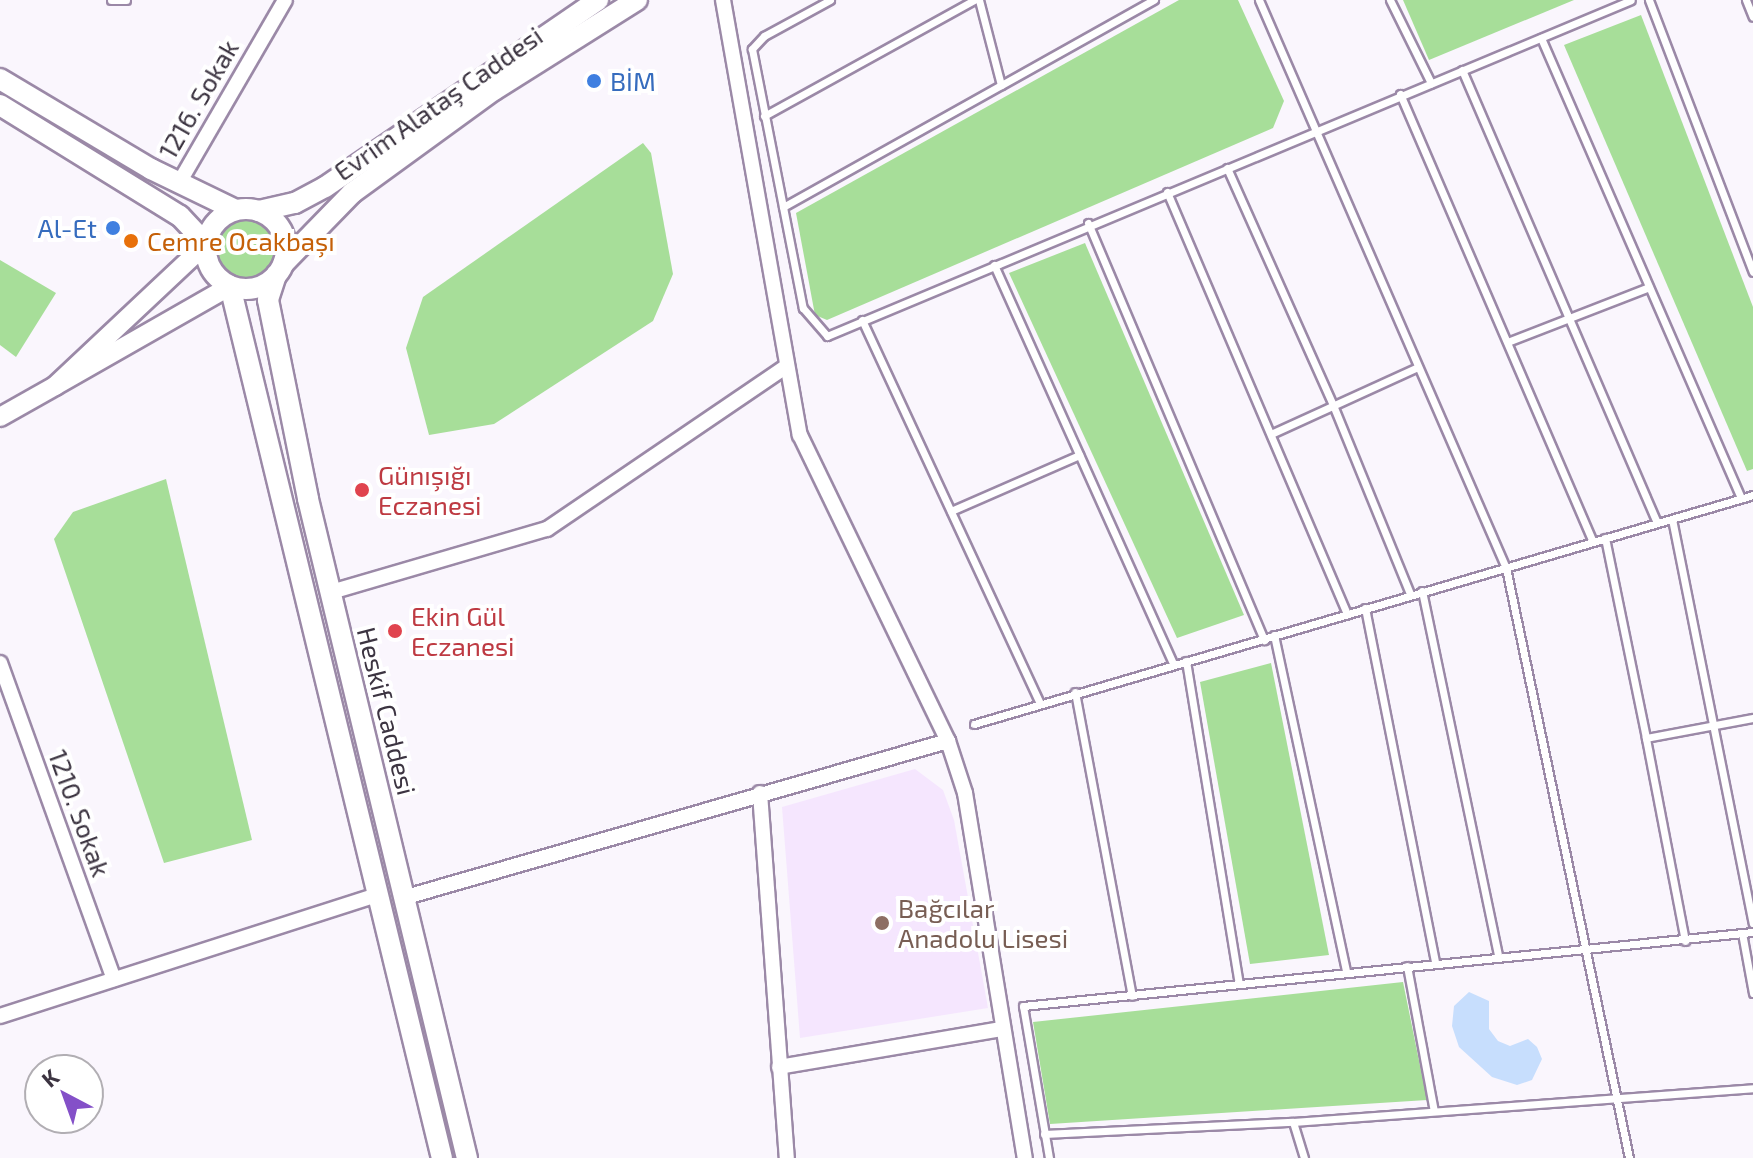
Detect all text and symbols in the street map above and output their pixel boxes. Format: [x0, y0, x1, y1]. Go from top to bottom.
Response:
street label: Evrim Alataş Caddesi [328, 19, 548, 187]
street label: 1216. Sokak [151, 34, 245, 164]
place label: BİM [610, 65, 656, 97]
marker: BİM [585, 72, 603, 90]
place label: Al-Et [37, 212, 97, 244]
marker: Al-Et [104, 219, 122, 237]
place label: Cemre Ocakbaşı [147, 225, 335, 257]
marker: Cemre Ocakbaşı [122, 232, 140, 250]
place label: Günışığı Eczanesi [378, 459, 482, 520]
marker: Günışığı Eczanesi [353, 481, 371, 499]
place label: Ekin Gül Eczanesi [411, 600, 515, 662]
marker: Ekin Gül Eczanesi [386, 622, 404, 640]
street label: Heskif Caddesi [351, 624, 423, 798]
street label: 1210. Sokak [43, 745, 117, 881]
place label: Bağcılar Anadolu Lisesi [898, 892, 1068, 954]
marker: Bağcılar Anadolu Lisesi [873, 914, 891, 932]
north arrow [24, 1054, 104, 1134]
text: K [36, 1063, 63, 1092]

